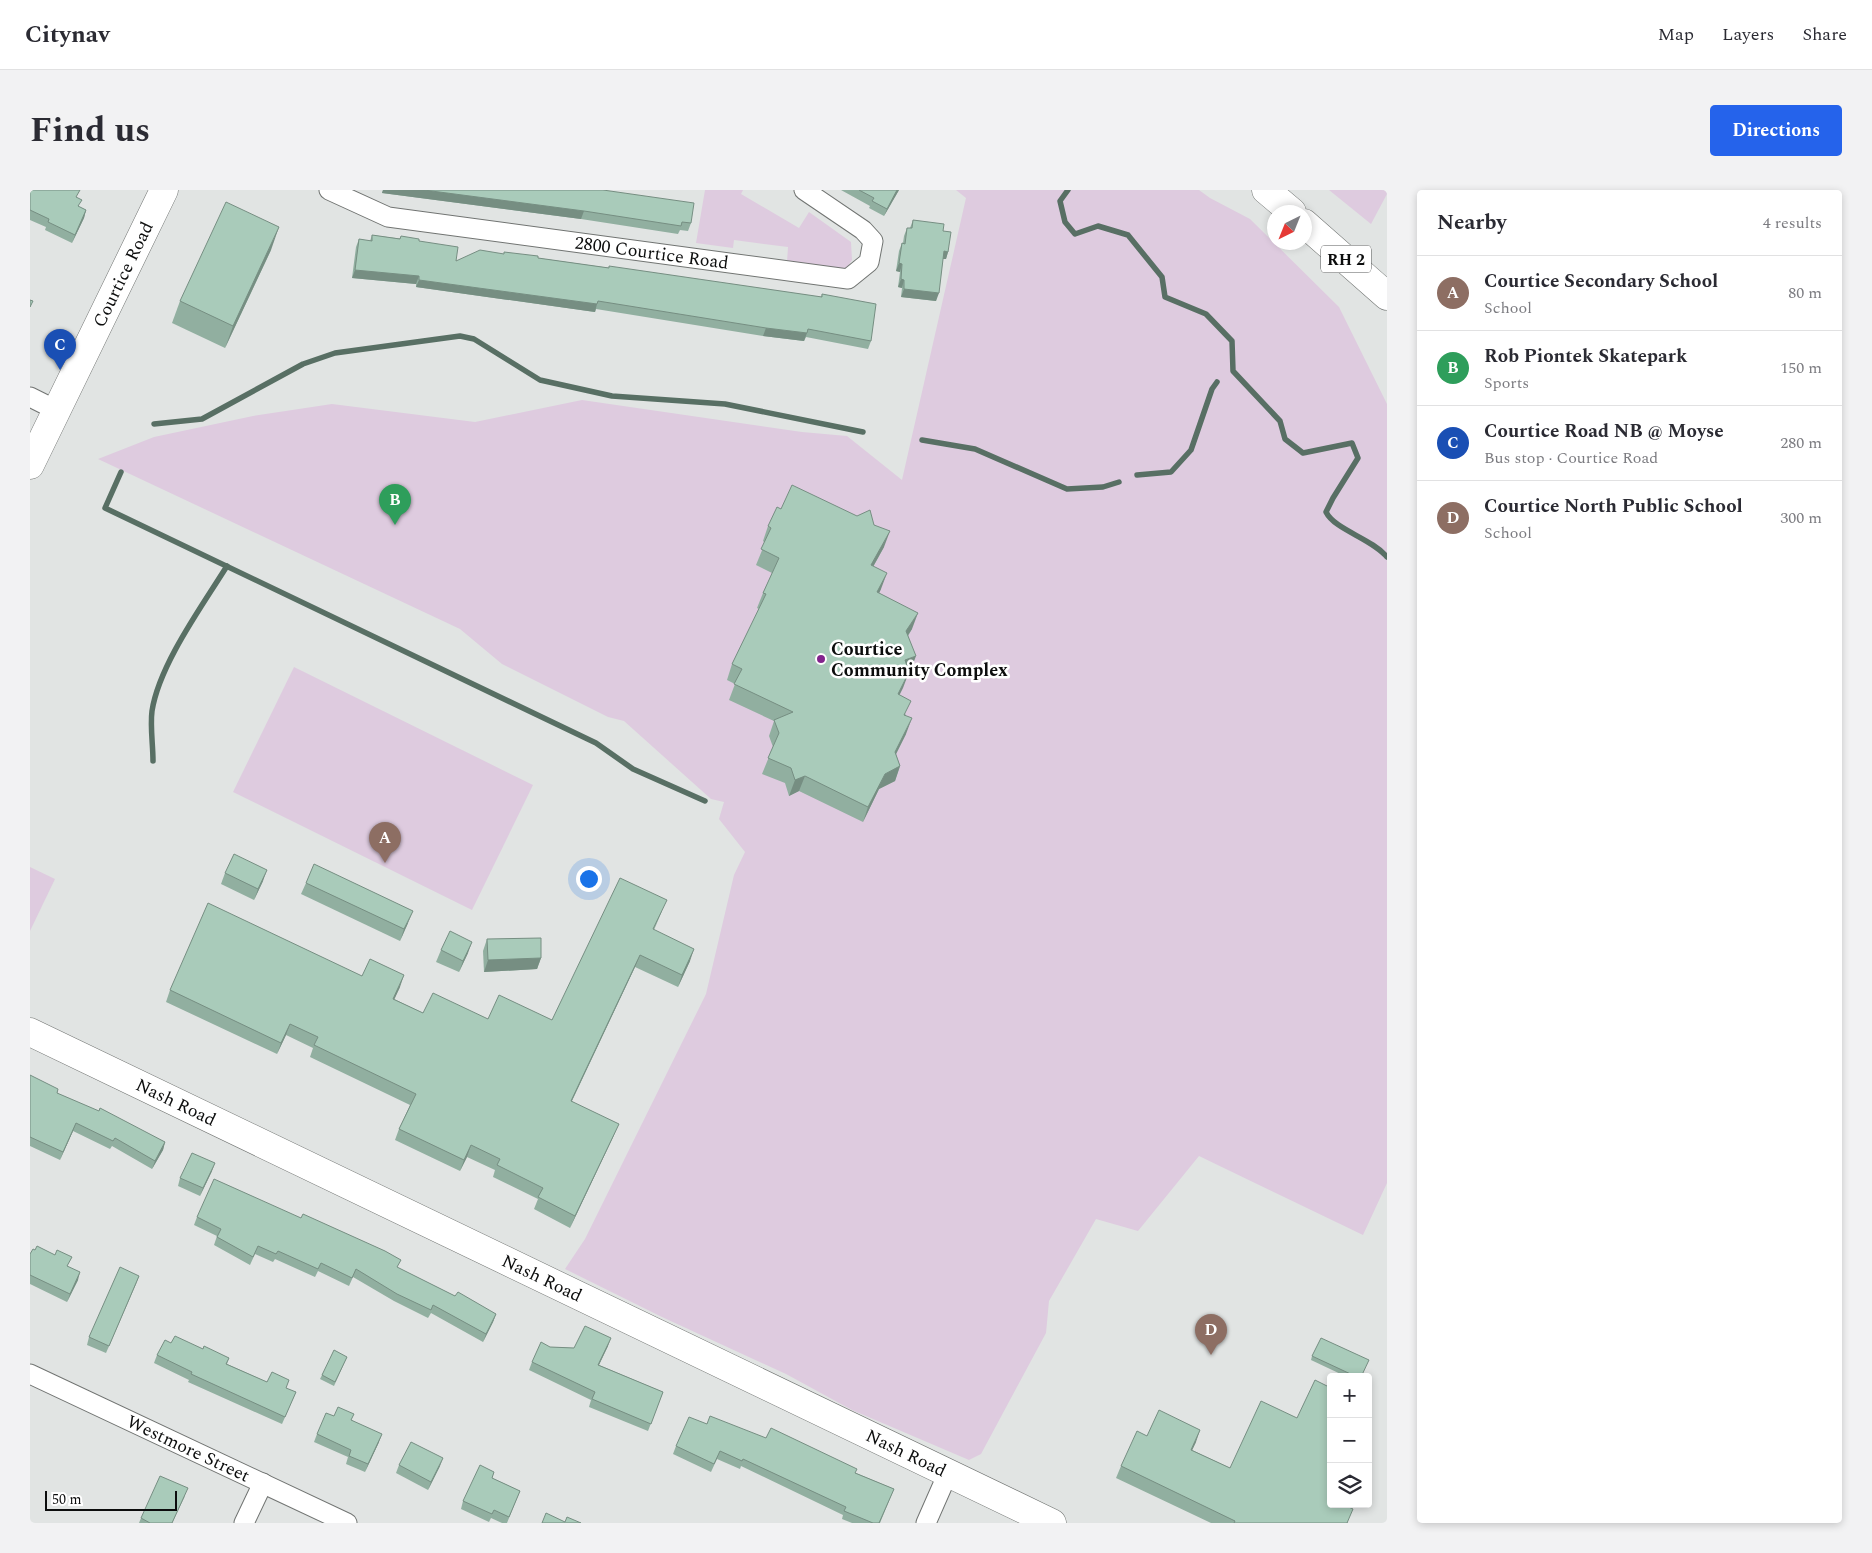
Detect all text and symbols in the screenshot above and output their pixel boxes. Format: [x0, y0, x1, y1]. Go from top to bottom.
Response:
text: Citynav [25, 17, 110, 53]
text: Map [1658, 21, 1694, 48]
text: Layers [1722, 21, 1774, 48]
text: Share [1802, 21, 1847, 48]
text: Find us [30, 104, 150, 157]
button: Directions [1710, 105, 1842, 156]
north arrow [1267, 205, 1312, 250]
text: Nearby [1437, 207, 1507, 239]
text: 4 results [1763, 211, 1822, 235]
street label: Courtice Road [86, 217, 161, 332]
street label: 2800 Courtice Road [573, 229, 730, 277]
road number: RH 2 [1321, 246, 1371, 272]
text: Courtice Secondary School [1484, 267, 1718, 296]
text: A [1447, 281, 1459, 305]
text: 80 m [1788, 281, 1822, 305]
text: School [1484, 296, 1532, 320]
pin: C [44, 329, 76, 370]
text: Rob Piontek Skatepark [1484, 342, 1687, 371]
text: B [1447, 356, 1459, 380]
text: 150 m [1780, 356, 1822, 380]
text: Sports [1484, 371, 1529, 395]
text: Courtice Road NB @ Moyse [1484, 417, 1724, 446]
text: C [1447, 431, 1459, 455]
text: 280 m [1780, 431, 1822, 455]
text: Bus stop · Courtice Road [1484, 446, 1658, 470]
pin: B [379, 484, 411, 525]
text: Courtice North Public School [1484, 492, 1743, 521]
text: D [1447, 506, 1459, 530]
text: 300 m [1780, 506, 1822, 530]
text: School [1484, 521, 1532, 545]
place label: Courtice Community Complex [831, 636, 1008, 684]
marker: Courtice Community Complex [815, 653, 827, 665]
pin: A [369, 822, 401, 863]
your location [576, 866, 602, 892]
street label: Nash Road [131, 1072, 221, 1133]
street label: Nash Road [497, 1248, 587, 1309]
pin: D [1195, 1314, 1227, 1355]
map controls [1327, 1373, 1372, 1508]
button: + [1327, 1373, 1372, 1418]
street label: Westmore Street [122, 1408, 254, 1489]
button: − [1327, 1418, 1372, 1463]
street label: Nash Road [861, 1423, 951, 1484]
button: layers [1327, 1463, 1372, 1508]
scale bar [45, 1488, 178, 1511]
text: 50 m [52, 1489, 82, 1510]

